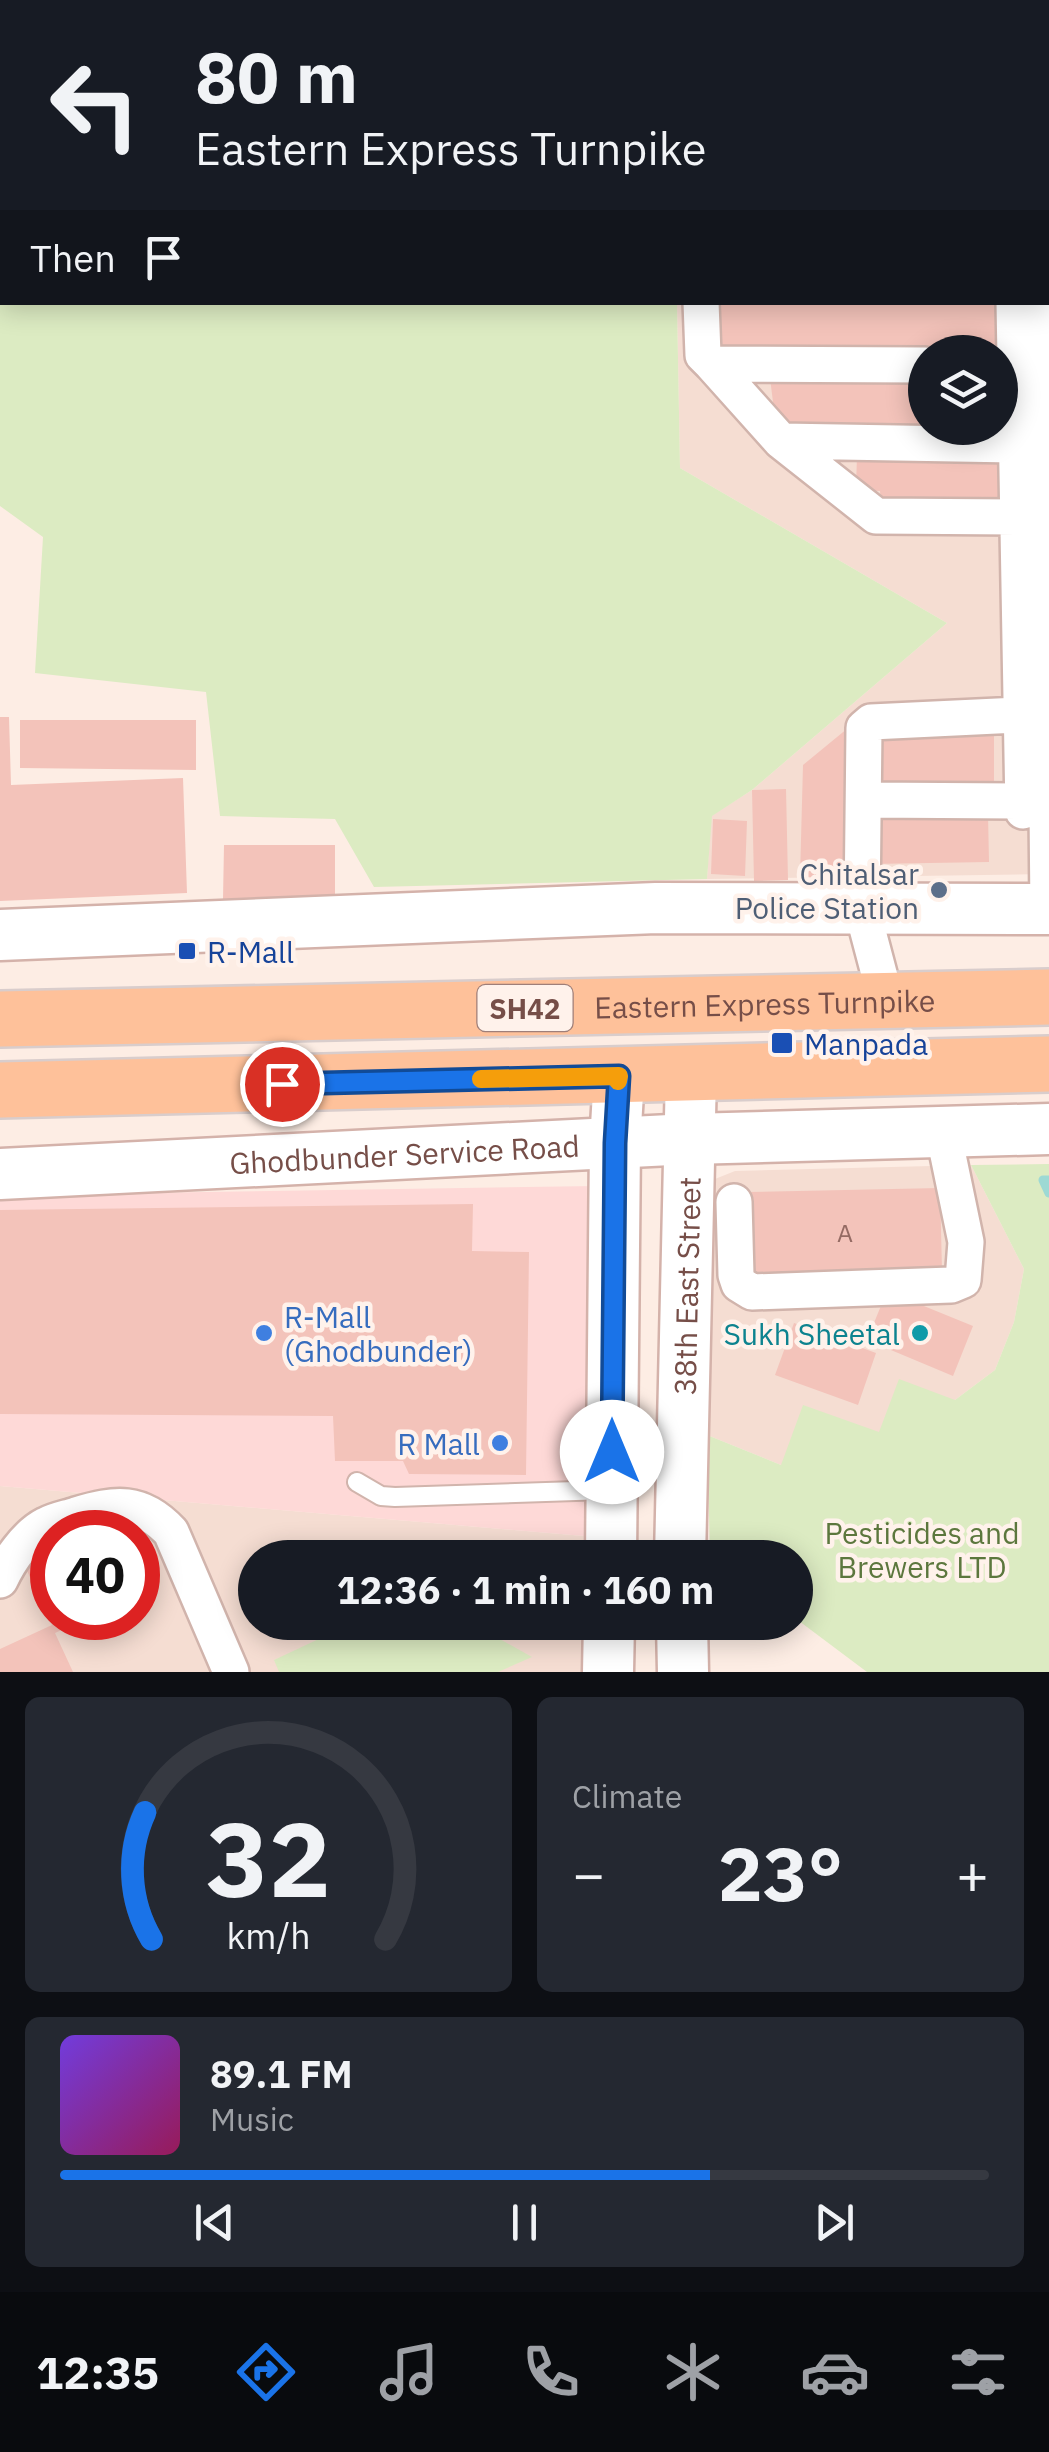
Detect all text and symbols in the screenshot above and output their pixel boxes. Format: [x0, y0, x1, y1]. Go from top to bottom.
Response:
text: 80 m [195, 31, 358, 122]
icon: left [30, 40, 160, 170]
text: Eastern Express Turnpike [195, 119, 706, 177]
icon: arrive [136, 230, 191, 285]
text: Then [30, 233, 116, 282]
map controls [908, 335, 1018, 445]
button: layers [908, 335, 1018, 445]
place label: Chitalsar Police Station [735, 854, 919, 927]
marker: Chitalsar Police Station [928, 879, 950, 901]
place label: R-Mall [207, 932, 294, 971]
marker: R-Mall [176, 940, 198, 962]
street label: Eastern Express Turnpike [594, 980, 936, 1026]
road number: SH42 [478, 985, 572, 1031]
place label: Manpada [804, 1024, 928, 1063]
marker: Manpada [769, 1030, 795, 1056]
pin [240, 1042, 325, 1127]
icon: arrive [255, 1057, 310, 1112]
street label: Ghodbunder Service Road [228, 1125, 581, 1182]
street label: 38th East Street [664, 1176, 708, 1396]
house number: A [837, 1216, 853, 1249]
place label: R-Mall (Ghodbunder) [284, 1297, 473, 1370]
place label: Sukh Sheetal [723, 1314, 900, 1353]
marker: R-Mall (Ghodbunder) [253, 1322, 275, 1344]
marker: Sukh Sheetal [909, 1322, 931, 1344]
position arrow [560, 1400, 664, 1504]
place label: R Mall [397, 1424, 480, 1463]
marker: R Mall [489, 1432, 511, 1454]
speed limit sign: 40 [30, 1510, 160, 1640]
park label: Pesticides and Brewers LTD [824, 1513, 1020, 1586]
text: 12:36 · 1 min · 160 m [337, 1565, 714, 1614]
text: Climate [572, 1775, 682, 1817]
text: 32 [206, 1790, 331, 1926]
text: 23° [718, 1824, 843, 1922]
text: − [572, 1838, 605, 1909]
text: + [956, 1838, 989, 1909]
text: km/h [226, 1912, 311, 1959]
text: 89.1 FM [210, 2049, 353, 2098]
text: Music [210, 2098, 294, 2140]
icon: previous [187, 2195, 242, 2250]
icon: pause [497, 2195, 552, 2250]
icon: next [807, 2195, 862, 2250]
icon: directions [231, 2337, 301, 2407]
icon: music [374, 2337, 444, 2407]
icon: phone [516, 2337, 586, 2407]
icon: climate [658, 2337, 728, 2407]
icon: car [800, 2337, 870, 2407]
icon: filters [943, 2337, 1013, 2407]
text: 12:35 [36, 2343, 159, 2401]

